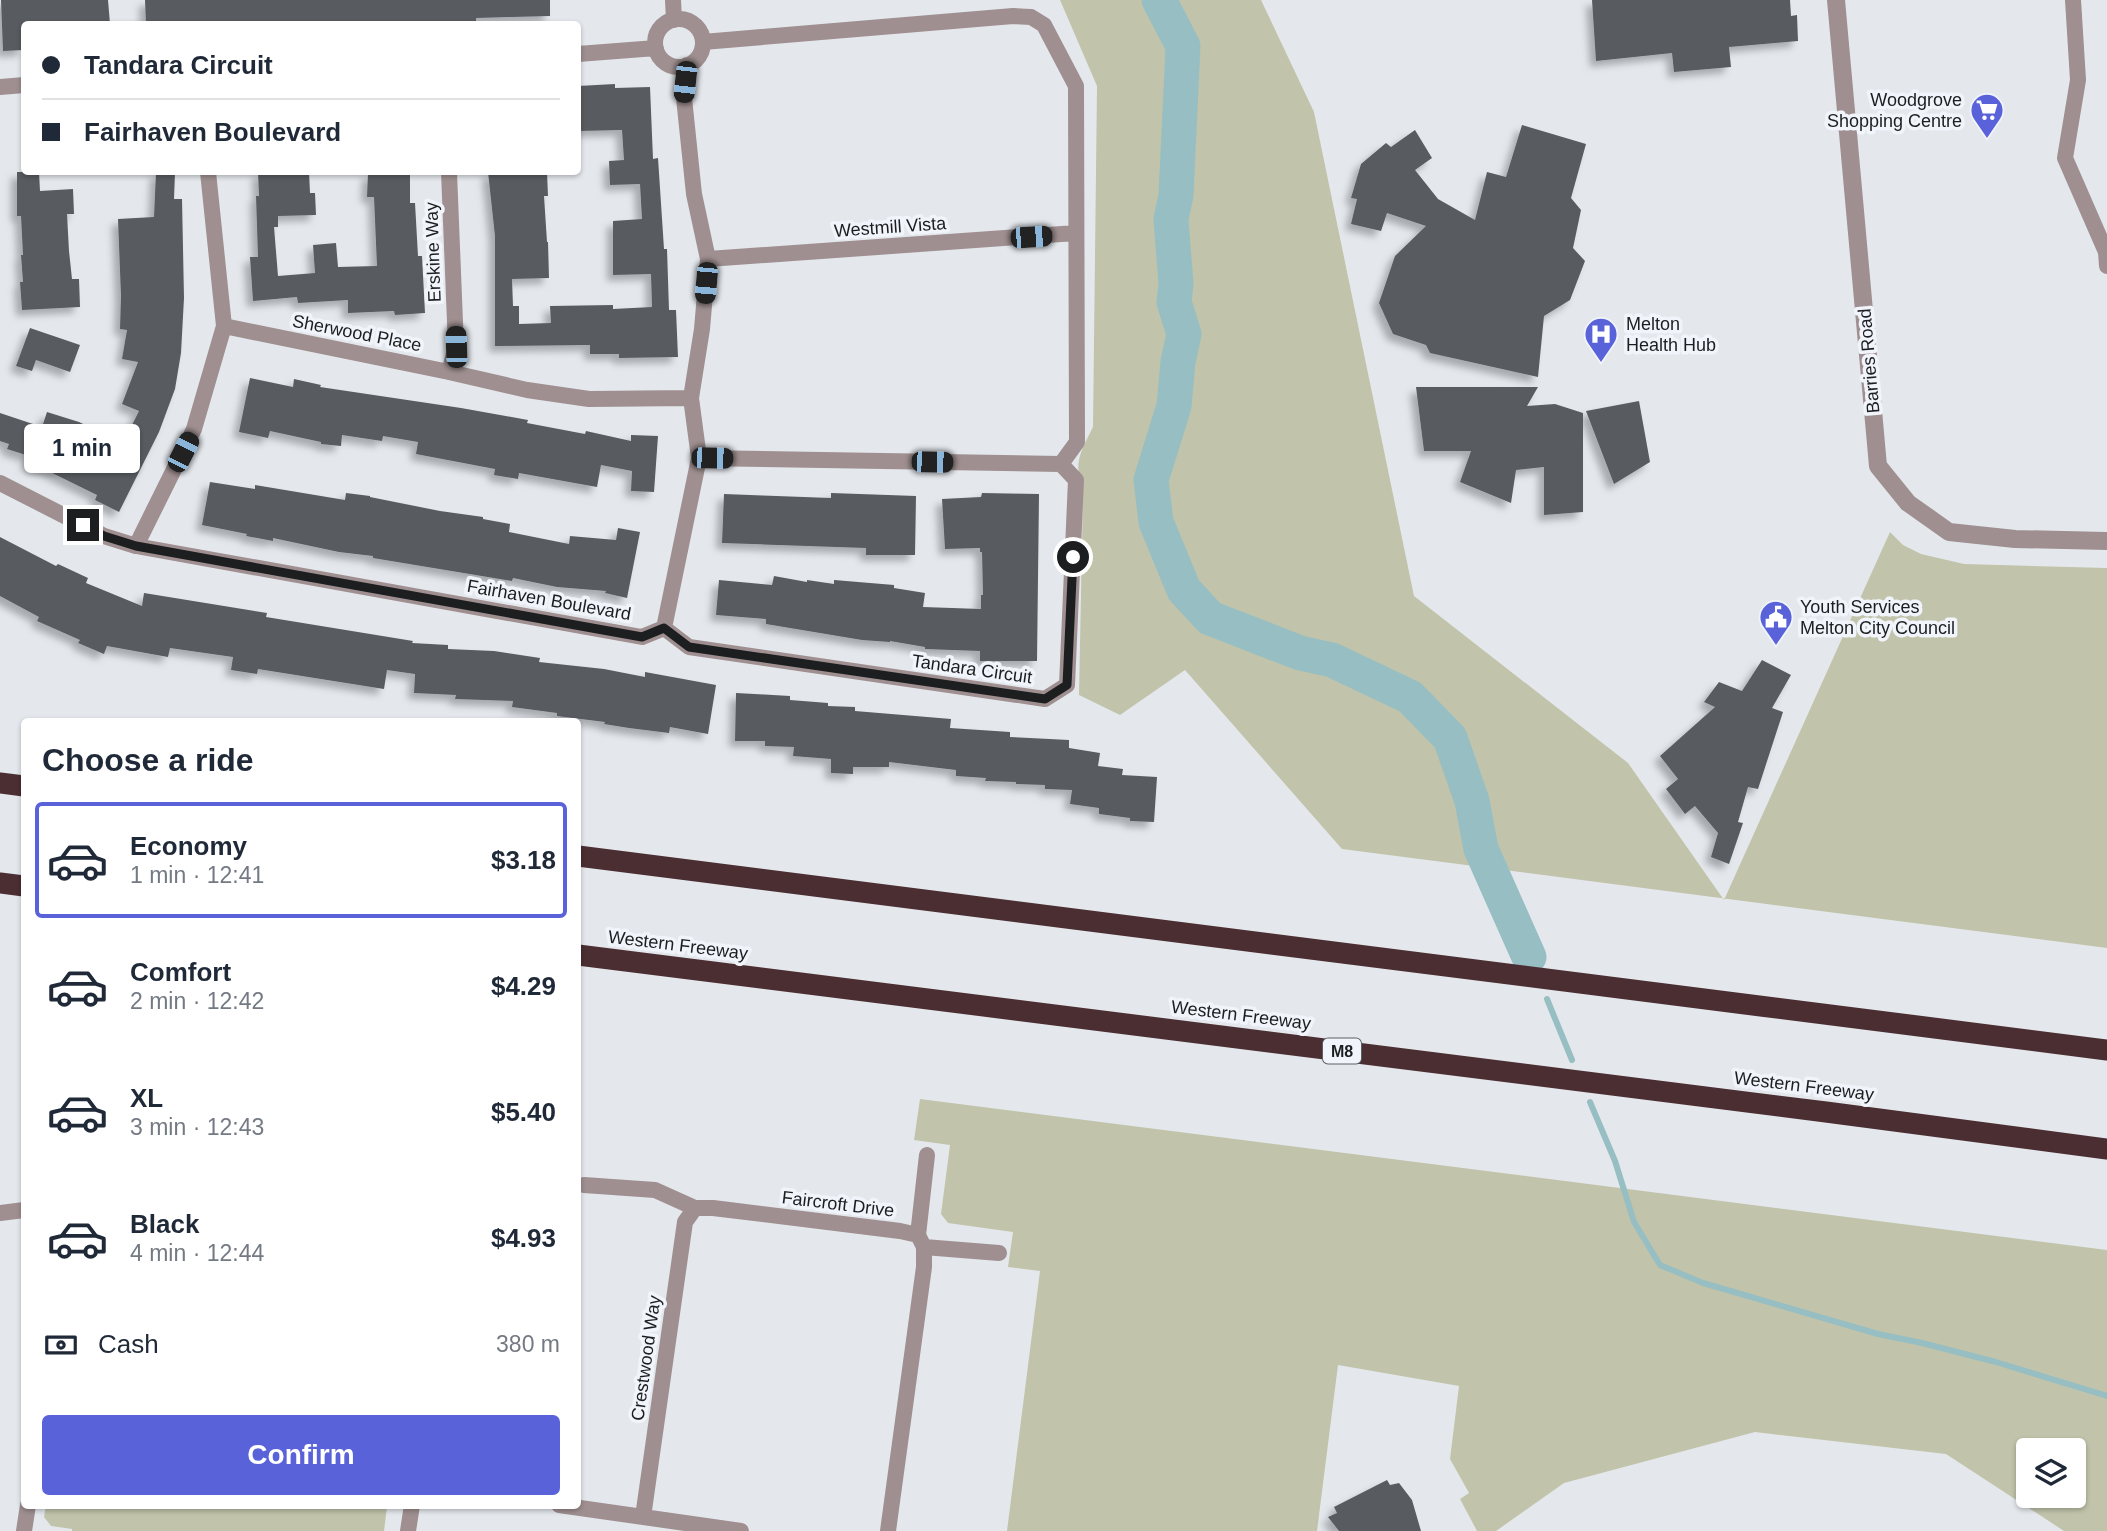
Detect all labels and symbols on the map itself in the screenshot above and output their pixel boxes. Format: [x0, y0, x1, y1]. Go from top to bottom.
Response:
car [673, 60, 698, 104]
place label: Woodgrove Shopping Centre [1827, 90, 1962, 131]
supermarket icon: Woodgrove Shopping Centre [1968, 91, 2006, 140]
street label: Erskine Way [421, 202, 445, 302]
street label: Westmill Vista [833, 213, 948, 241]
car [1010, 225, 1053, 249]
car [694, 261, 719, 305]
street label: Barries Road [1854, 308, 1884, 414]
street label: Sherwood Place [291, 311, 423, 355]
place label: Melton Health Hub [1626, 314, 1716, 355]
hospital icon: Melton Health Hub [1582, 315, 1620, 364]
car [445, 326, 468, 368]
callout: 1 min [25, 424, 141, 472]
car [165, 429, 202, 475]
car [691, 447, 734, 469]
car [911, 451, 954, 473]
route end [67, 509, 99, 541]
route start [1057, 541, 1089, 573]
street label: Fairhaven Boulevard [465, 576, 633, 624]
place label: Youth Services Melton City Council [1800, 597, 1955, 638]
public building icon: Youth Services Melton City Council [1757, 598, 1795, 647]
street label: Tandara Circuit [911, 651, 1033, 687]
street label: Western Freeway [607, 926, 749, 964]
street label: Western Freeway [1170, 996, 1312, 1034]
road number: M8 [1323, 1038, 1361, 1064]
street label: Western Freeway [1733, 1067, 1875, 1105]
street label: Faircroft Drive [781, 1187, 895, 1221]
street label: Crestwood Way [627, 1294, 665, 1422]

